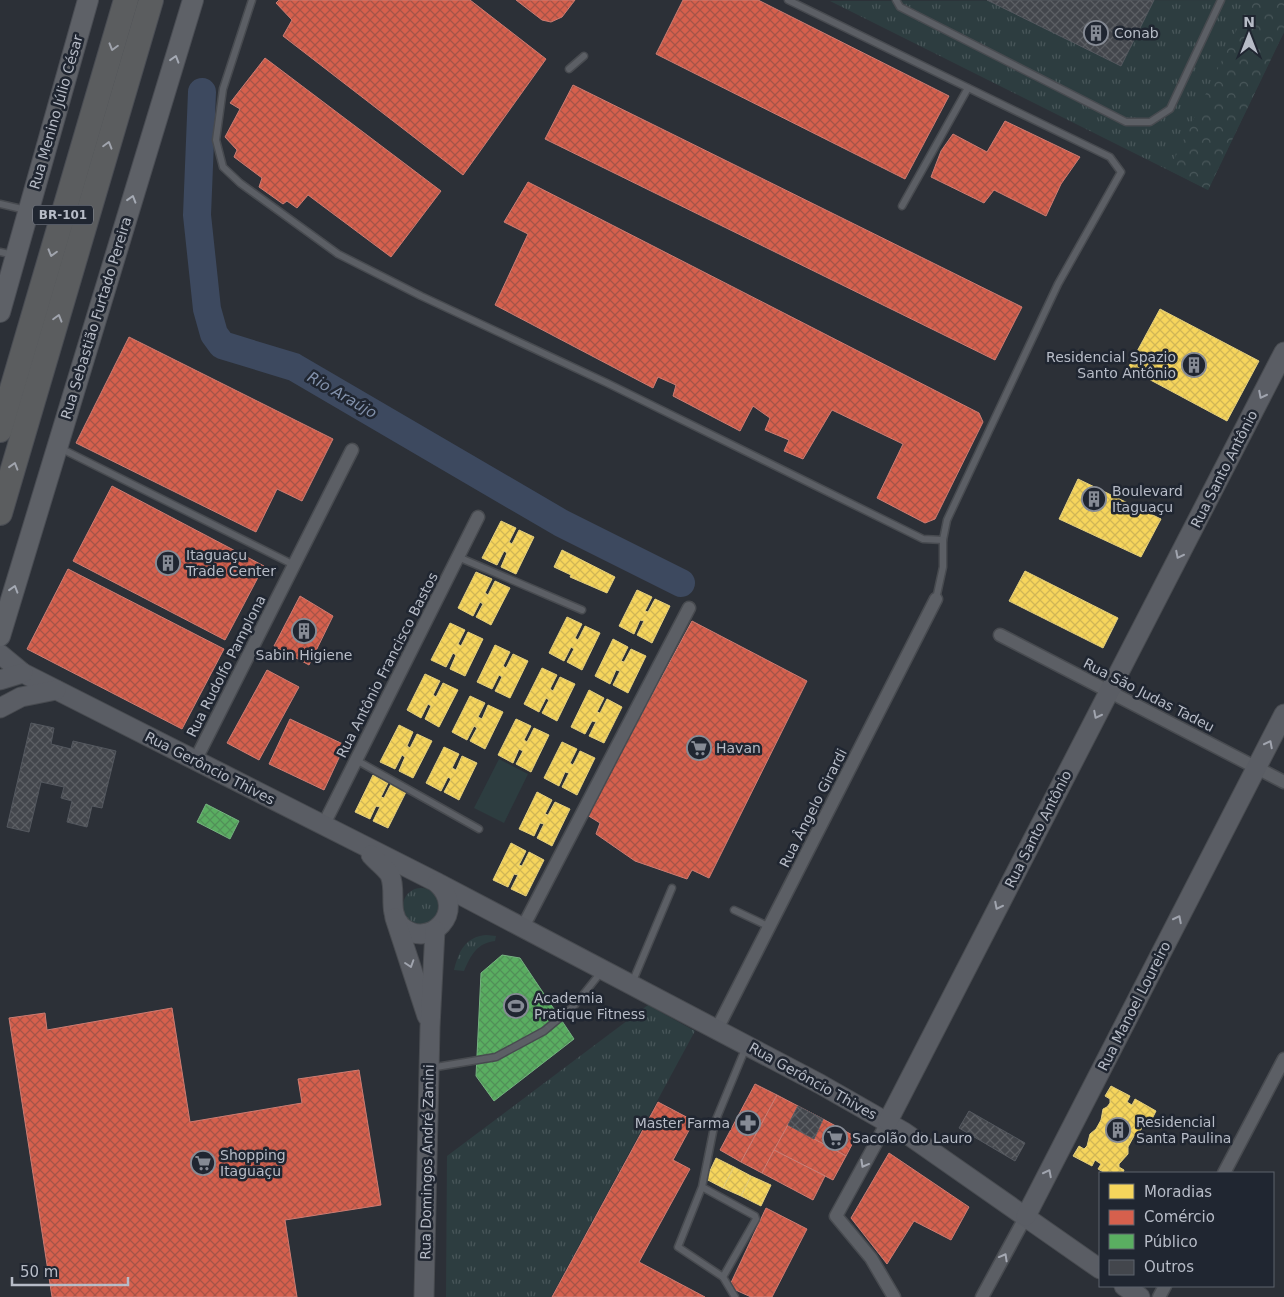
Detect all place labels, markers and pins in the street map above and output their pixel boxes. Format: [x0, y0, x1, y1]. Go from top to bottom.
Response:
building icon: Conab [1083, 20, 1109, 46]
place label: Conab [1114, 25, 1159, 41]
place label: Residencial Spazio Santo Antônio [1046, 349, 1176, 381]
building icon: Residencial Spazio Santo Antônio [1181, 352, 1207, 378]
place label: Boulevard Itaguaçu [1112, 483, 1183, 515]
building icon: Boulevard Itaguaçu [1081, 486, 1107, 512]
place label: Itaguaçu Trade Center [185, 547, 276, 579]
building icon: Itaguaçu Trade Center [155, 550, 181, 576]
building icon: Sabin Higiene [291, 618, 317, 644]
place label: Sabin Higiene [256, 647, 352, 663]
supermarket icon: Havan [686, 735, 712, 761]
place label: Havan [716, 740, 761, 756]
place label: Academia Pratique Fitness [534, 990, 645, 1022]
sports icon: Academia Pratique Fitness [503, 993, 529, 1019]
pharmacy icon: Master Farma [735, 1110, 761, 1136]
place label: Residencial Santa Paulina [1136, 1114, 1231, 1146]
place label: Master Farma [635, 1115, 730, 1131]
building icon: Residencial Santa Paulina [1105, 1117, 1131, 1143]
supermarket icon: Sacolão do Lauro [822, 1125, 848, 1151]
place label: Sacolão do Lauro [852, 1130, 972, 1146]
place label: Shopping Itaguaçu [220, 1147, 286, 1179]
supermarket icon: Shopping Itaguaçu [190, 1150, 216, 1176]

